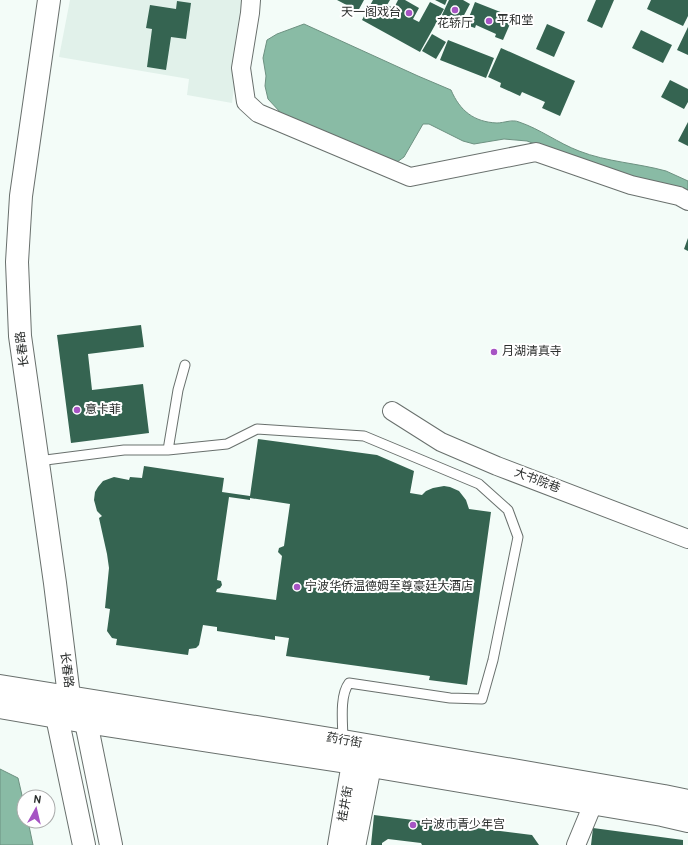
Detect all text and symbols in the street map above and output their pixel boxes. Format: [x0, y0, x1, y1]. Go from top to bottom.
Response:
place label: 天一阁戏台 [341, 5, 401, 21]
marker: 花轿厅 [450, 5, 460, 15]
marker: 天一阁戏台 [404, 8, 414, 18]
place label: 平和堂 [497, 13, 533, 29]
place label: 花轿厅 [437, 16, 473, 32]
marker: 平和堂 [484, 16, 494, 26]
street label: 长春路 [13, 330, 33, 368]
place label: 月湖清真寺 [502, 344, 562, 360]
marker: 月湖清真寺 [489, 347, 499, 357]
place label: 意卡菲 [85, 402, 121, 418]
marker: 意卡菲 [72, 405, 82, 415]
street label: 大书院巷 [512, 465, 562, 497]
place label: 宁波华侨温德姆至尊豪廷大酒店 [305, 579, 473, 595]
marker: 宁波华侨温德姆至尊豪廷大酒店 [292, 582, 302, 592]
street label: 长春路 [56, 651, 76, 689]
street label: 药行街 [325, 730, 363, 752]
street label: 桂井街 [335, 785, 357, 823]
north arrow [16, 789, 56, 829]
text: N [32, 793, 42, 808]
place label: 宁波市青少年宫 [421, 817, 505, 833]
marker: 宁波市青少年宫 [408, 820, 418, 830]

